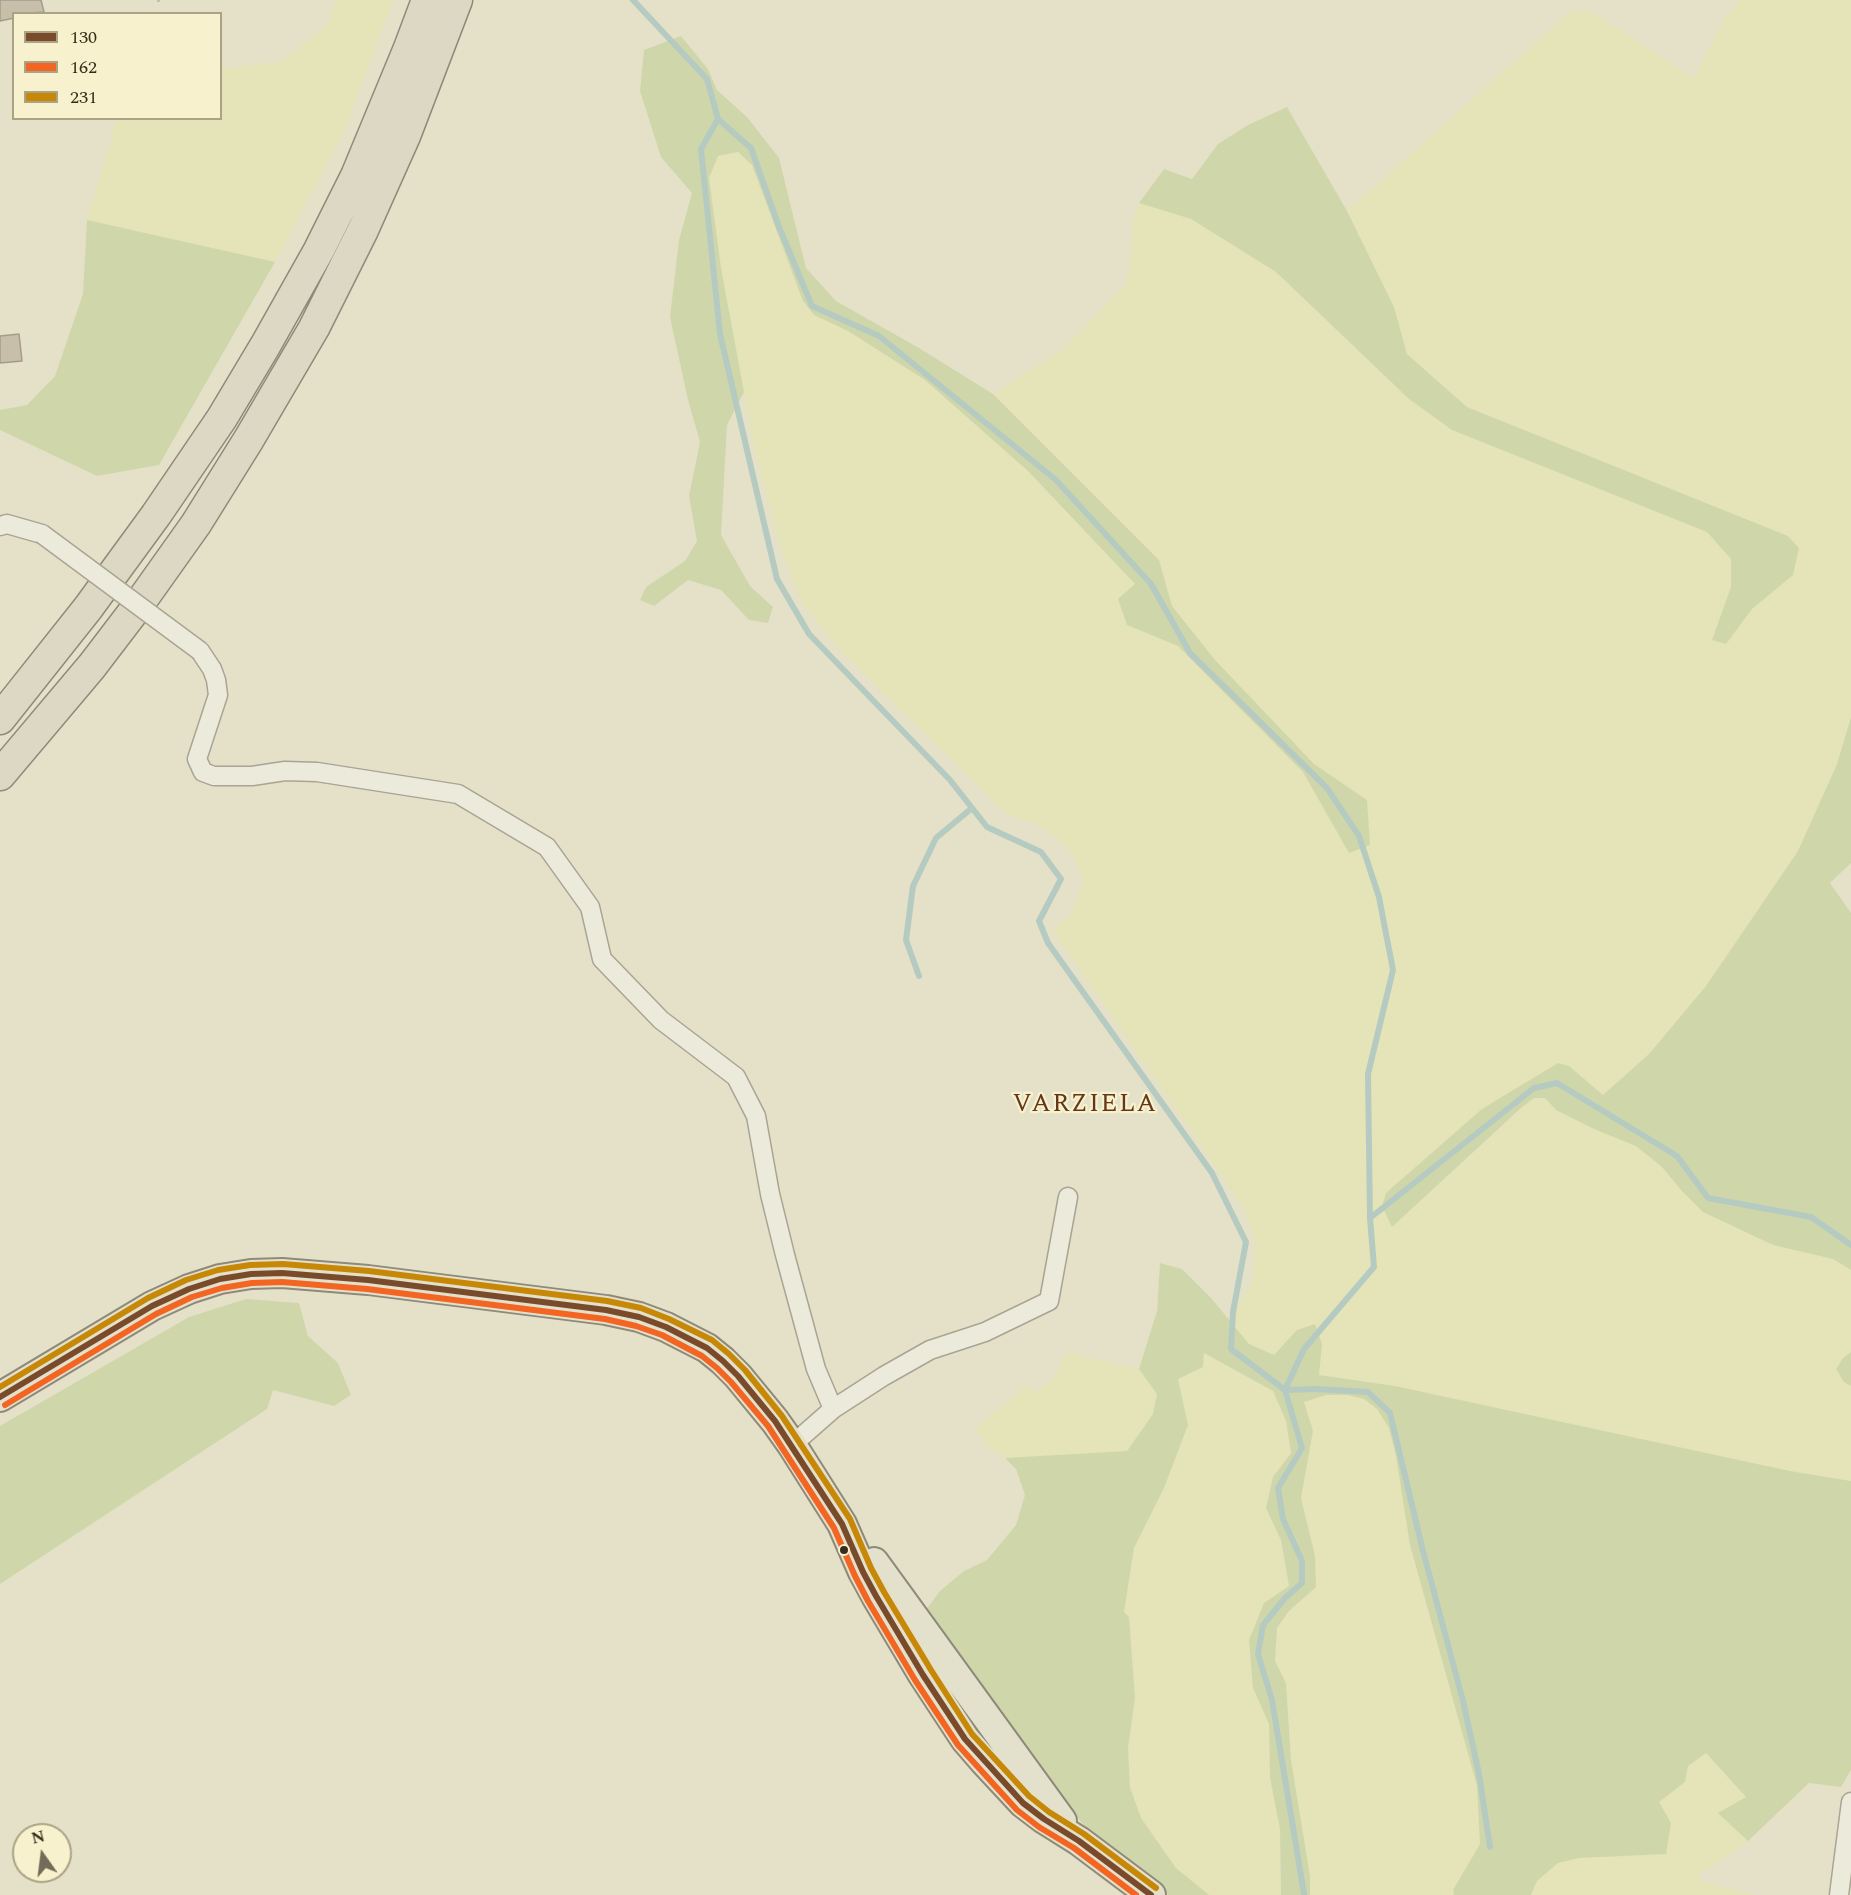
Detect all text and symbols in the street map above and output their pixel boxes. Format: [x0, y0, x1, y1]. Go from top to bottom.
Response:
legend [12, 12, 222, 120]
text: 130 [70, 24, 97, 51]
text: 162 [70, 54, 97, 81]
text: 231 [70, 84, 97, 111]
district label: VARZIELA [1013, 1090, 1157, 1122]
unlabelled marker [838, 1544, 850, 1556]
north arrow [12, 1823, 72, 1883]
text: N [29, 1824, 47, 1851]

